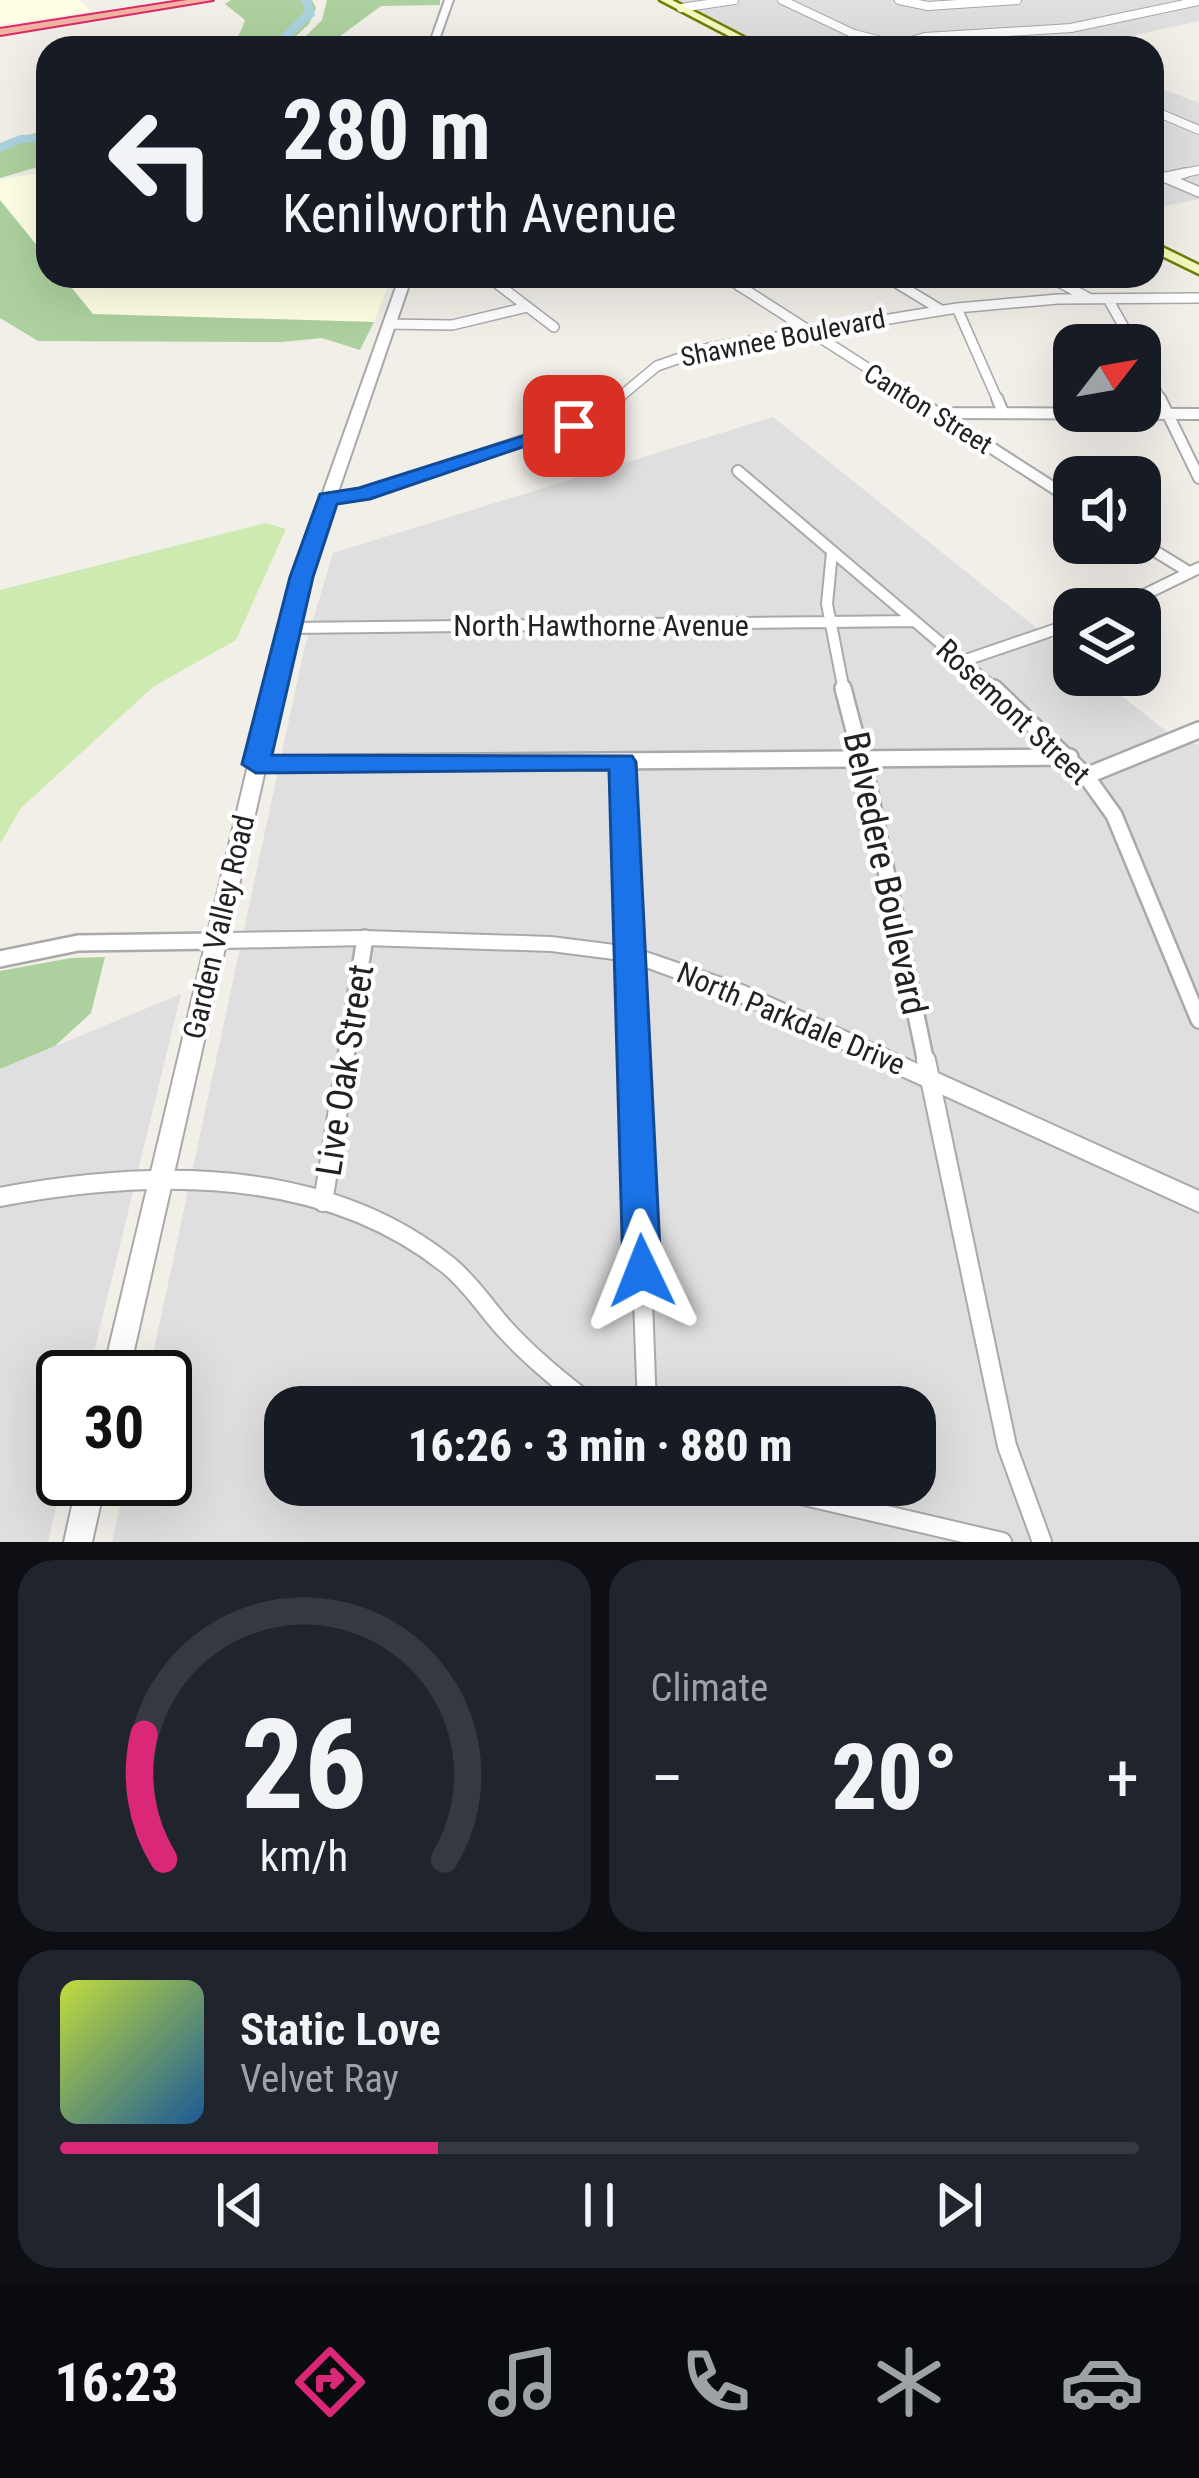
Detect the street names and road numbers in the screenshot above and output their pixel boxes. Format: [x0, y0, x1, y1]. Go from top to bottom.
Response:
street label: Shawnee Boulevard [678, 302, 888, 374]
street label: Canton Street [858, 357, 998, 461]
street label: North Hawthorne Avenue [453, 608, 749, 643]
street label: Rosemont Street [929, 632, 1097, 792]
street label: Belvedere Boulevard [835, 728, 936, 1019]
street label: Garden Valley Road [176, 811, 261, 1042]
street label: North Parkdale Drive [672, 955, 910, 1082]
street label: Live Oak Street [308, 961, 382, 1179]

